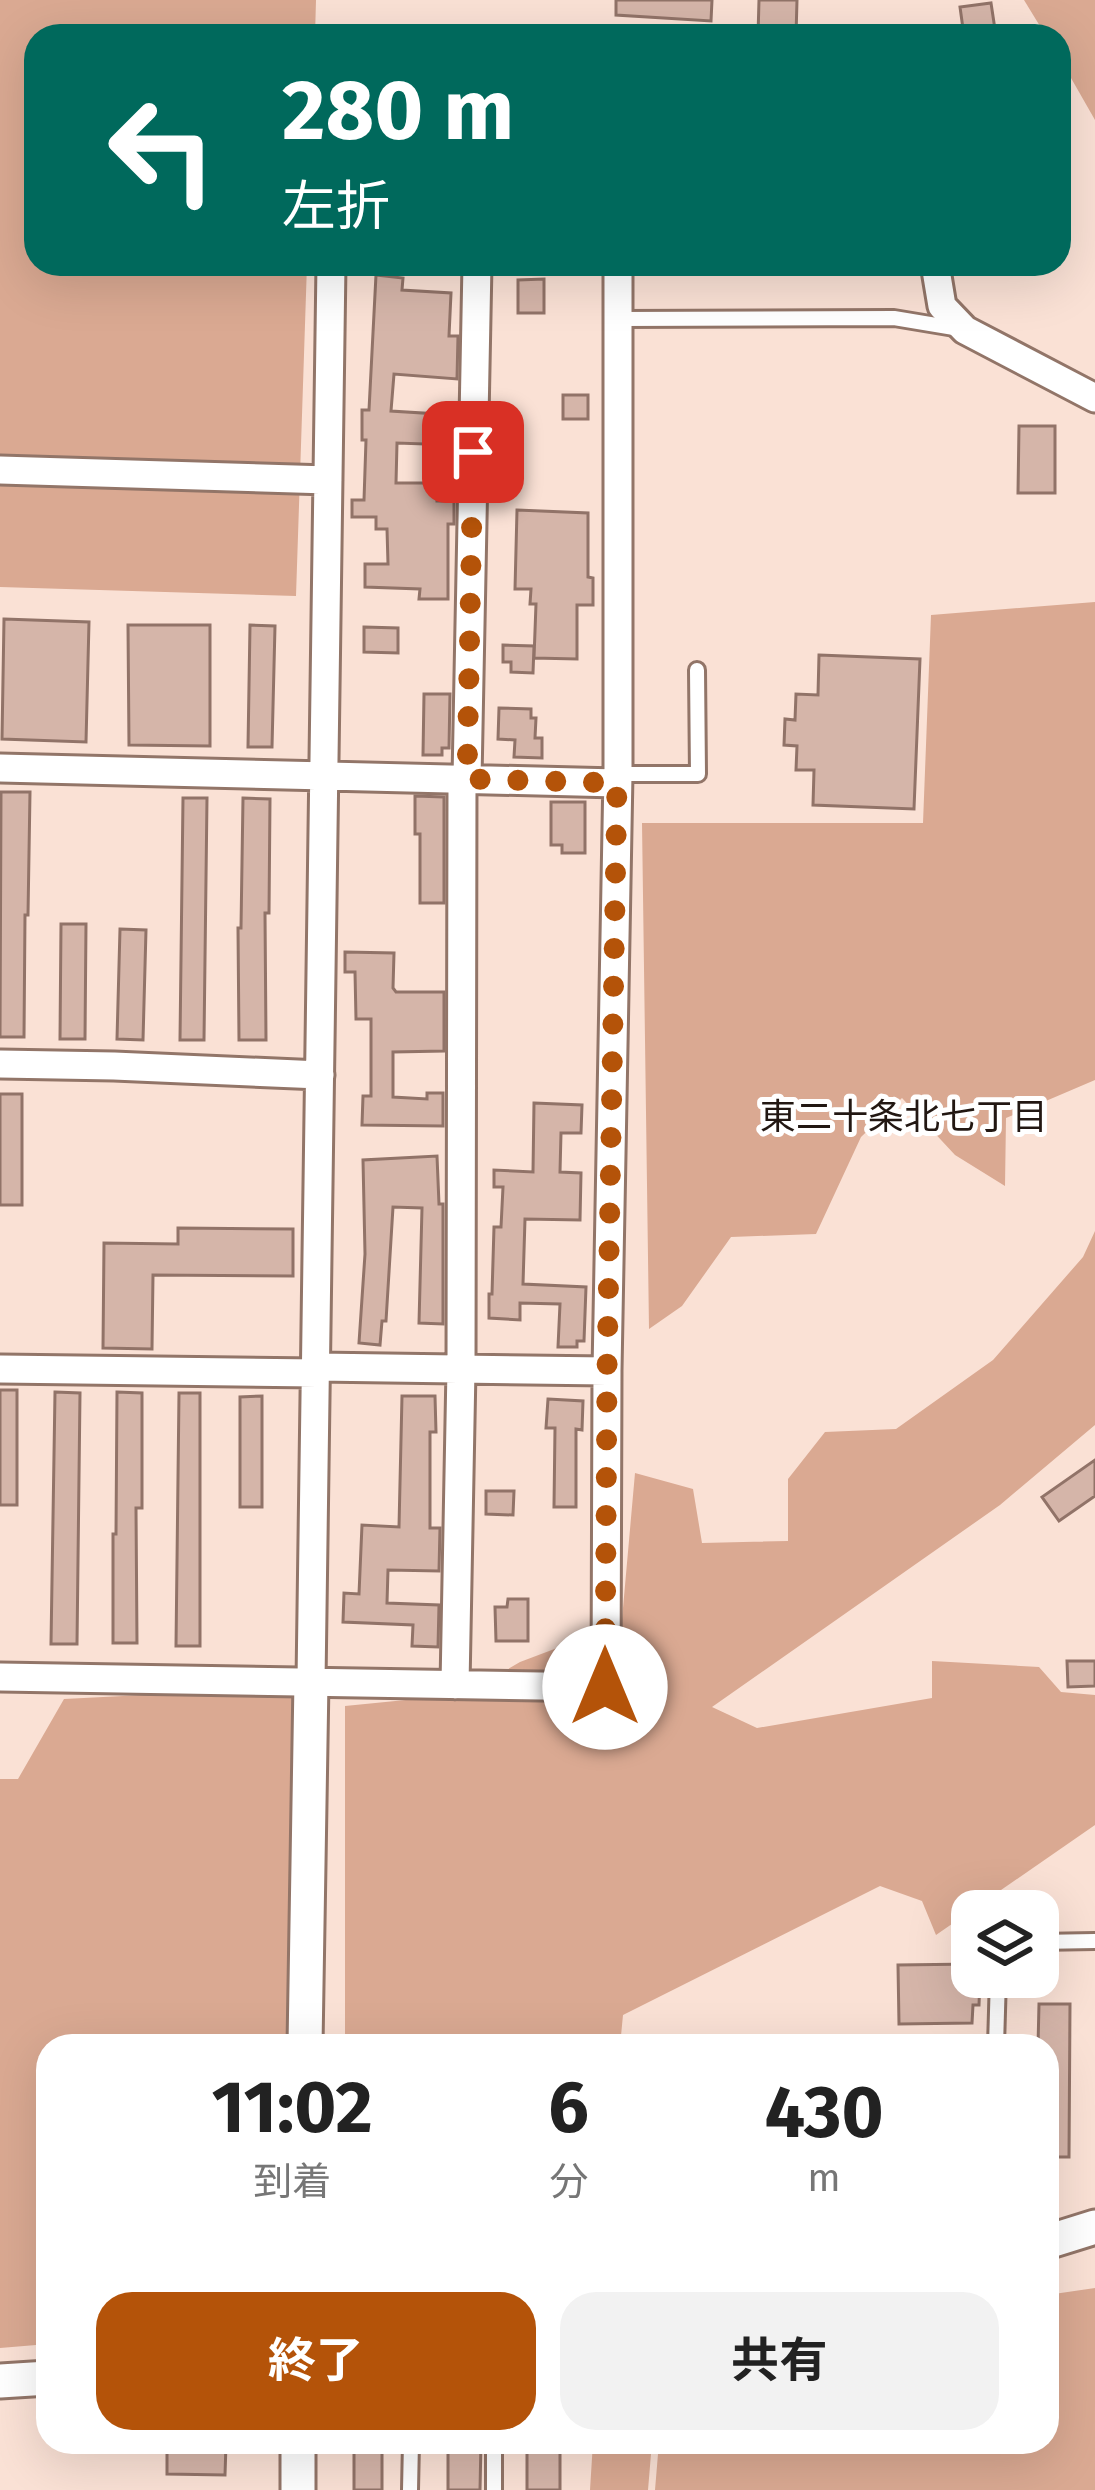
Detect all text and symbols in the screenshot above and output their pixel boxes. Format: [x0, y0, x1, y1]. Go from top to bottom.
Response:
text: 280 m [282, 60, 514, 161]
icon: left [84, 72, 240, 228]
text: 左折 [282, 175, 390, 239]
pin [422, 401, 524, 503]
icon: arrive [440, 419, 506, 485]
district label: 東二十条北七丁目 [760, 1095, 1048, 1139]
position arrow [542, 1624, 668, 1750]
map controls [951, 1890, 1059, 1998]
button: layers [951, 1890, 1059, 1998]
text: 11:02 [211, 2065, 373, 2151]
text: 6 [548, 2065, 589, 2151]
text: 430 [764, 2070, 884, 2156]
text: m [807, 2155, 841, 2201]
text: 到着 [253, 2159, 331, 2205]
text: 分 [549, 2159, 588, 2205]
button: 終了 [96, 2292, 536, 2430]
button: 共有 [560, 2292, 999, 2430]

